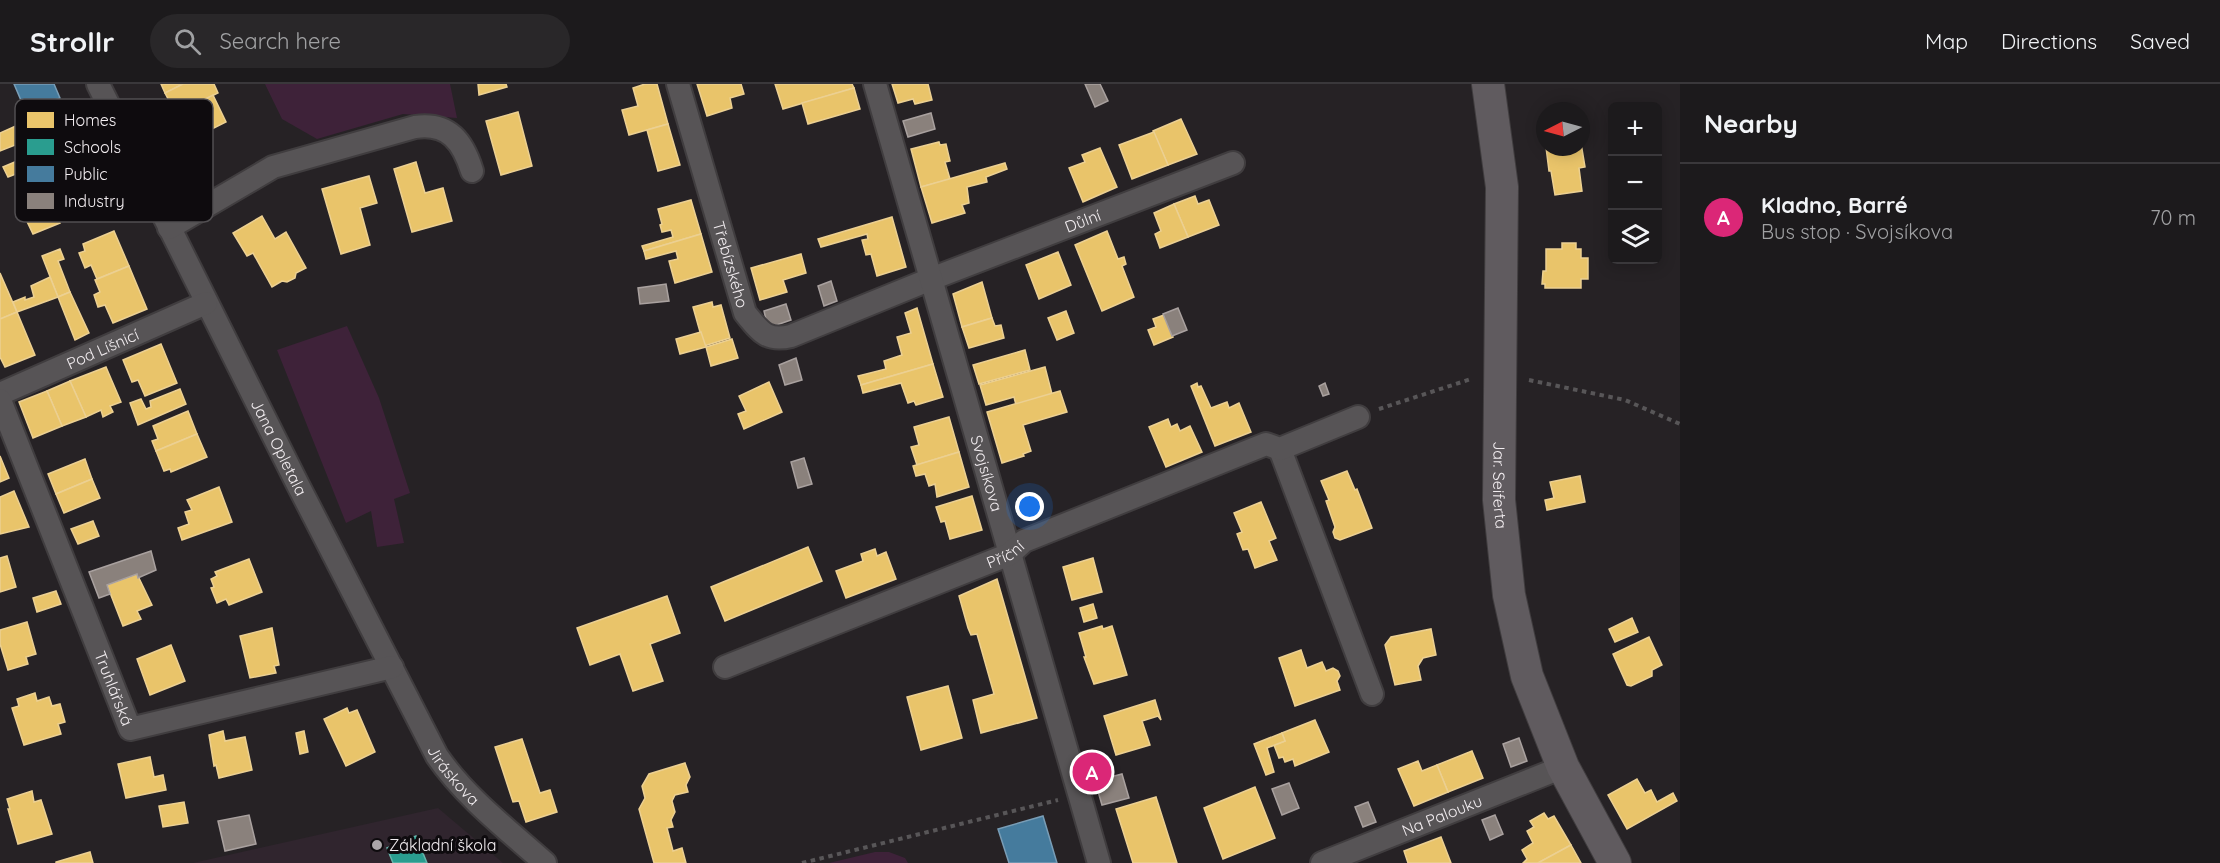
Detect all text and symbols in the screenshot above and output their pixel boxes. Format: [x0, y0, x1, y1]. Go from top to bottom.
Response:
search box [150, 14, 570, 68]
text: Strollr [30, 24, 114, 59]
icon: search [171, 25, 204, 58]
text: Search here [219, 27, 341, 55]
text: Map [1925, 28, 1968, 54]
text: Directions [2001, 28, 2097, 54]
text: Saved [2130, 28, 2190, 54]
legend [15, 99, 213, 222]
north arrow [1536, 102, 1590, 156]
map controls [1608, 102, 1662, 264]
button: + [1608, 102, 1662, 156]
text: Nearby [1704, 107, 1798, 140]
text: Homes [64, 110, 116, 130]
text: Schools [64, 137, 121, 157]
button: − [1608, 156, 1662, 210]
text: Public [64, 164, 108, 184]
text: Industry [64, 191, 124, 211]
text: Kladno, Barré [1761, 191, 1908, 219]
street label: Důlní [1062, 205, 1104, 237]
text: A [1717, 205, 1730, 230]
text: 70 m [2150, 205, 2196, 230]
button: layers [1608, 210, 1662, 264]
street label: Třebízského [709, 219, 753, 310]
text: Bus stop · Svojsíkova [1761, 219, 1953, 244]
street label: Pod Líšnicí [63, 324, 142, 373]
street label: Jana Opletala [247, 396, 312, 499]
street label: Svojsíkova [966, 433, 1007, 514]
street label: Jar. Seiferta [1489, 441, 1512, 530]
your location [1015, 492, 1044, 521]
street label: Příční [983, 536, 1029, 572]
street label: Truhlářská [90, 648, 138, 728]
street label: Jiráskova [423, 742, 484, 809]
pin: A [1072, 750, 1112, 794]
street label: Na Palouku [1399, 790, 1485, 840]
place label: Základní škola [389, 835, 496, 855]
marker: Základní škola [370, 838, 384, 852]

